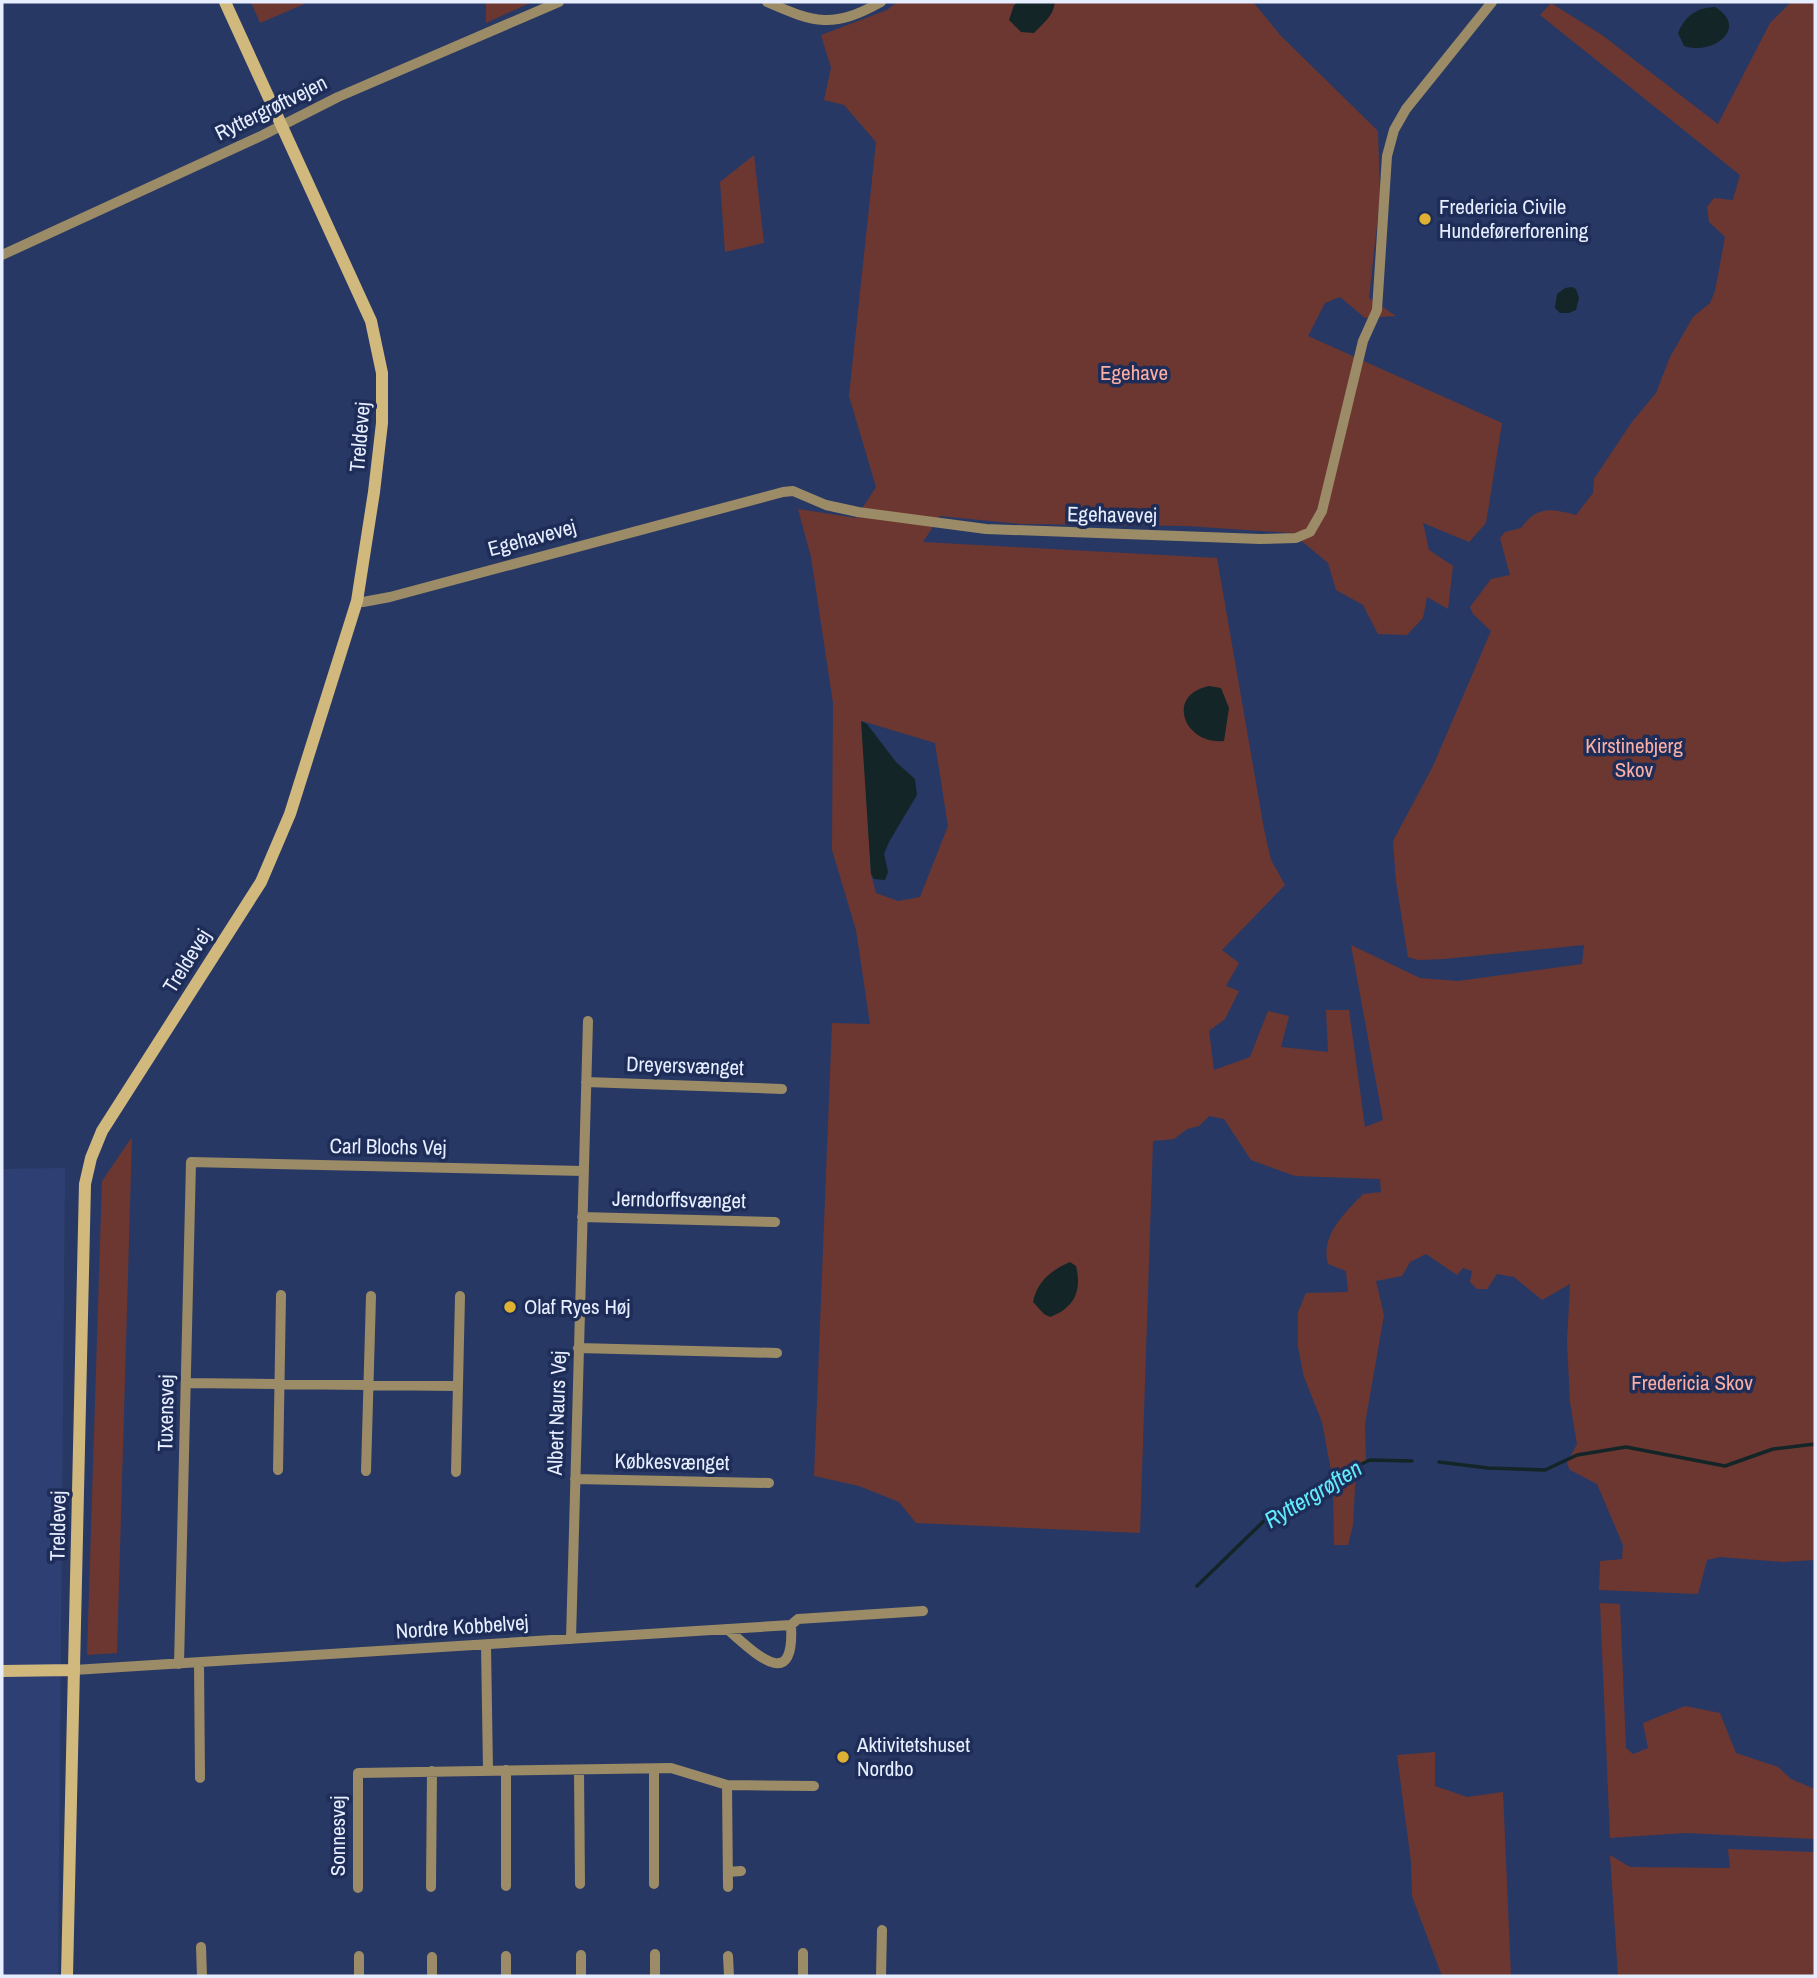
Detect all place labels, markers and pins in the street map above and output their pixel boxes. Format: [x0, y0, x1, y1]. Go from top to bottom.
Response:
place label: Fredericia Civile Hundeførerforening [1439, 192, 1589, 245]
marker: Fredericia Civile Hundeførerforening [1417, 211, 1433, 227]
place label: Olaf Ryes Høj [524, 1292, 630, 1321]
marker: Olaf Ryes Høj [502, 1299, 518, 1315]
place label: Aktivitetshuset Nordbo [856, 1730, 970, 1783]
marker: Aktivitetshuset Nordbo [835, 1749, 851, 1765]

